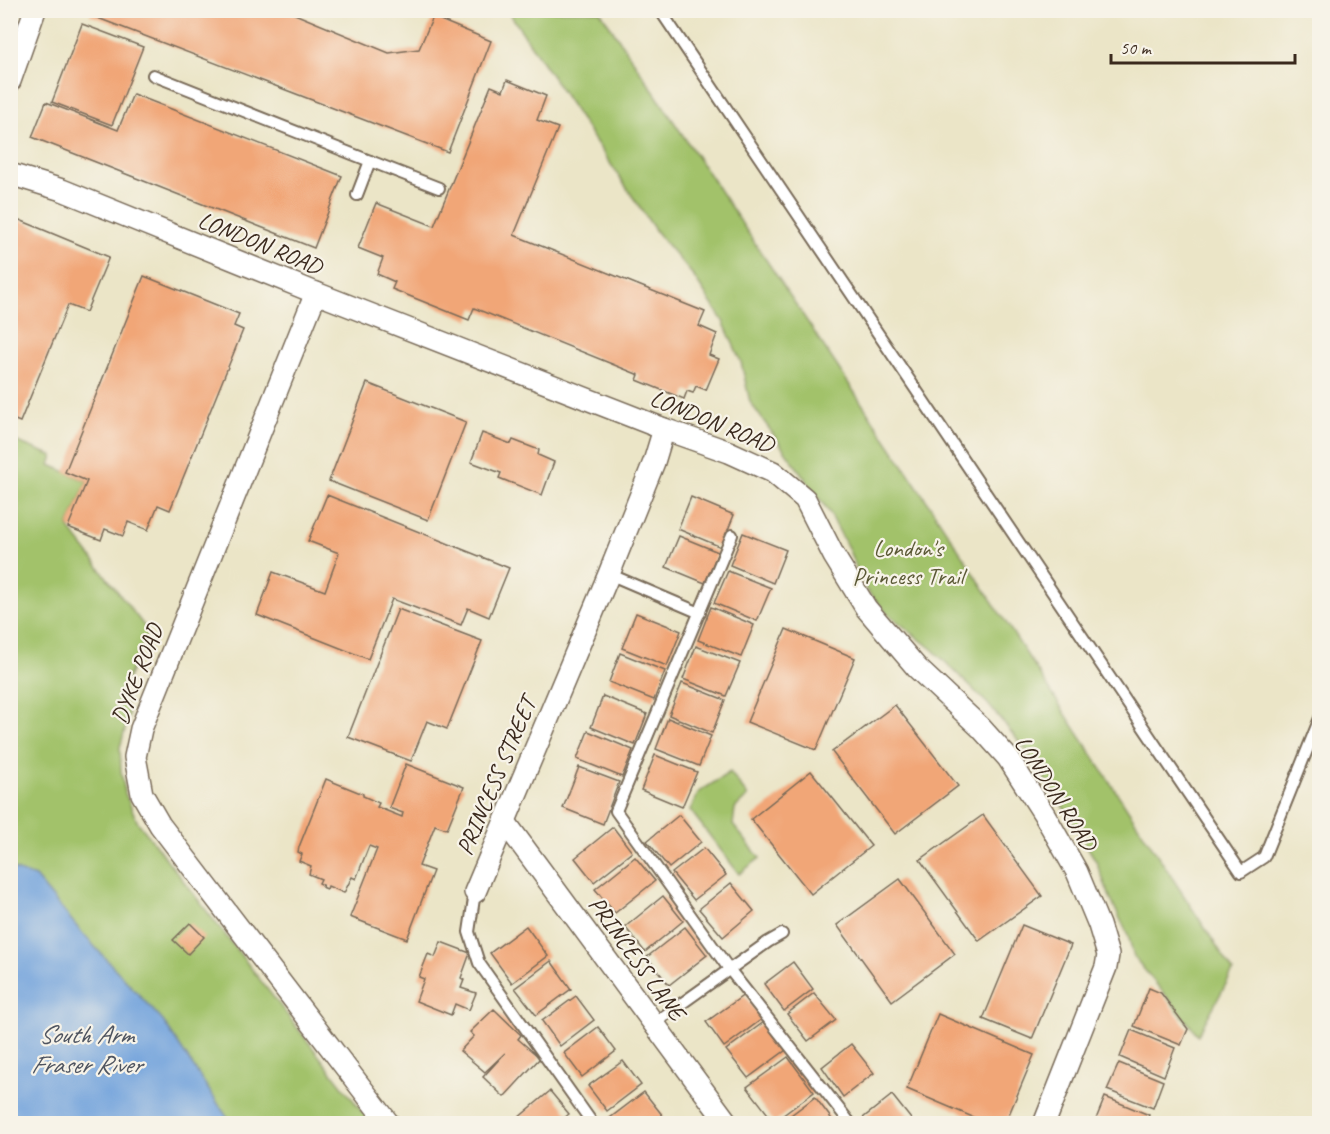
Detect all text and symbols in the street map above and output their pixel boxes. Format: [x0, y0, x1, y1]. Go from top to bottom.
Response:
scale bar [1111, 27, 1296, 65]
text: 50 m [1120, 37, 1153, 59]
street label: LONDON ROAD [194, 205, 328, 282]
street label: LONDON ROAD [646, 383, 780, 460]
park label: London's Princess Trail [853, 533, 967, 591]
street label: DYKE ROAD [104, 618, 171, 728]
street label: PRINCESS STREET [449, 688, 545, 859]
street label: LONDON ROAD [1008, 730, 1105, 858]
street label: PRINCESS LANE [582, 890, 694, 1028]
water label: South Arm Fraser River [31, 1018, 145, 1081]

